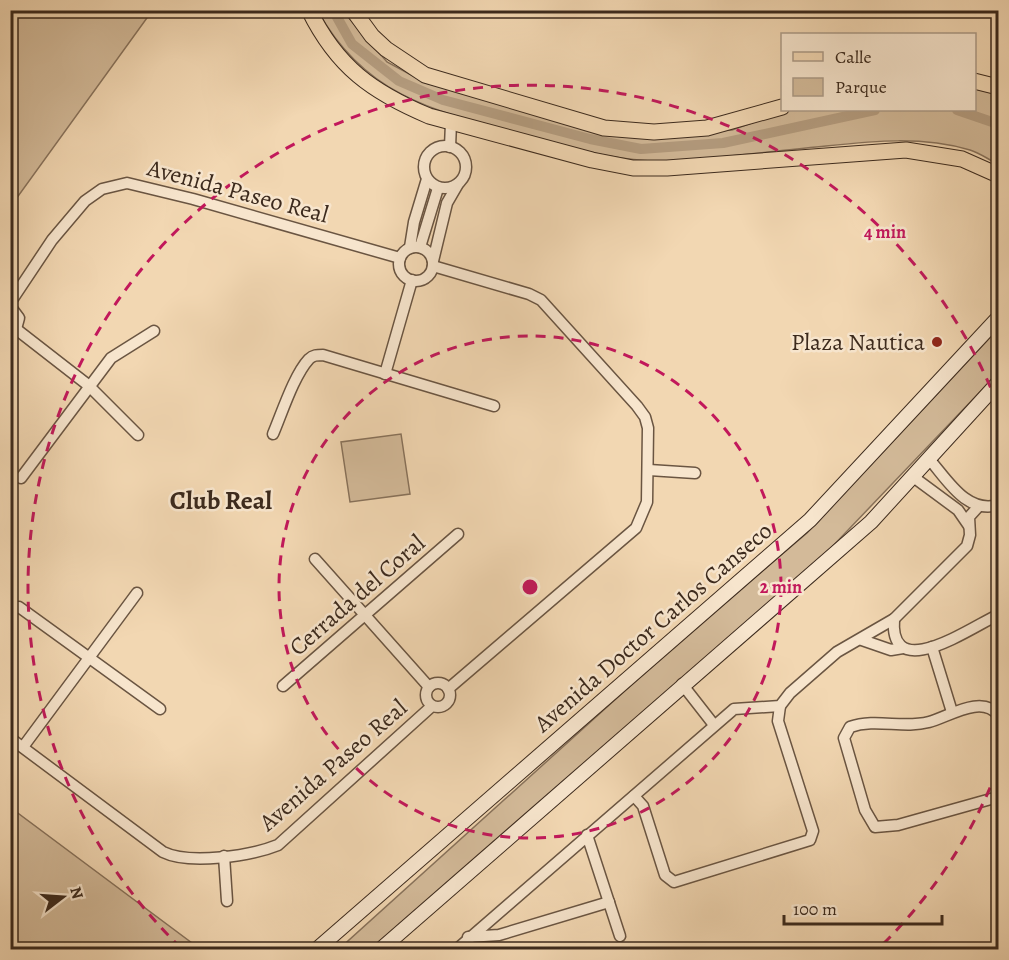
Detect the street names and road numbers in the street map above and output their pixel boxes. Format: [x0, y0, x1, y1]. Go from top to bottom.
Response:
street label: Avenida Paseo Real [143, 151, 332, 231]
street label: Avenida Doctor Carlos Canseco [527, 515, 779, 740]
street label: Cerrada del Coral [282, 527, 432, 663]
street label: Avenida Paseo Real [252, 692, 414, 839]

